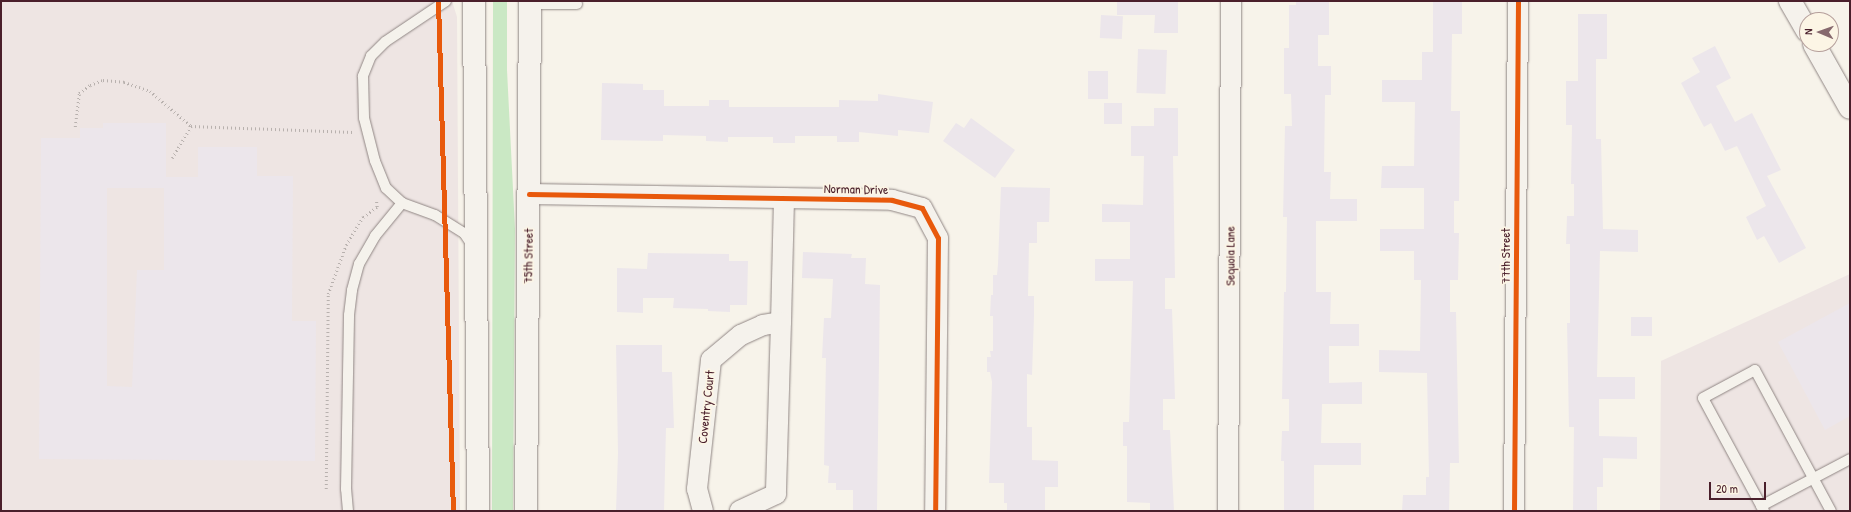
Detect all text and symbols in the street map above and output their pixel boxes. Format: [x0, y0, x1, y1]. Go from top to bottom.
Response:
north arrow [1799, 12, 1839, 52]
text: N [1801, 28, 1815, 35]
street label: Norman Drive [824, 181, 888, 197]
street label: Sequoia Lane [1222, 226, 1238, 286]
street label: 75th Street [520, 228, 536, 284]
street label: 77th Street [1497, 228, 1513, 284]
street label: Coventry Court [694, 370, 718, 444]
scale bar [1711, 474, 1768, 500]
text: 20 m [1716, 480, 1738, 497]

